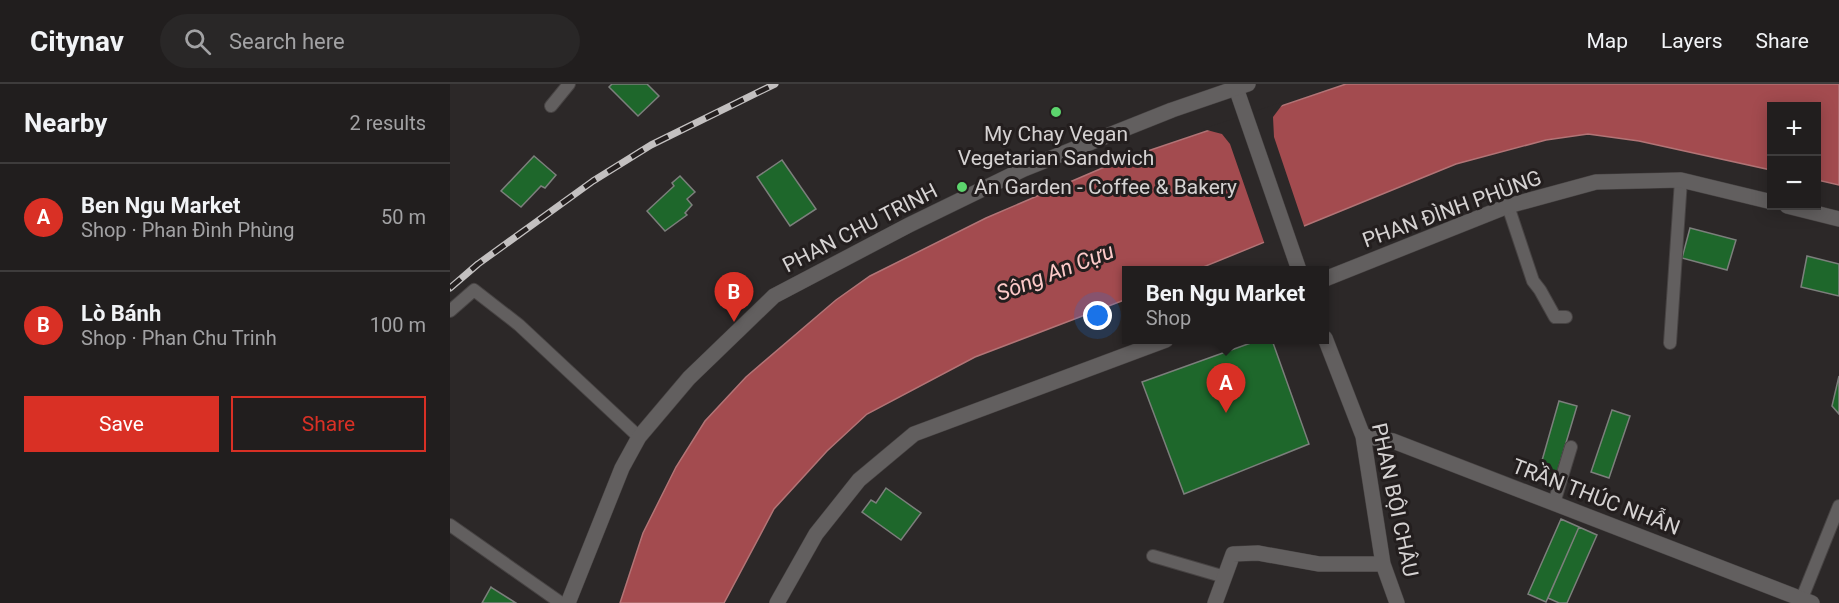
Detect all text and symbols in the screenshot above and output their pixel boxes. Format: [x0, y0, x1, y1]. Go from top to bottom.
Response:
search box [160, 14, 580, 68]
text: Citynav [30, 25, 124, 58]
icon: search [181, 25, 214, 58]
text: Search here [229, 29, 345, 54]
text: Map [1586, 29, 1628, 53]
text: Layers [1661, 29, 1722, 53]
text: Share [1755, 29, 1809, 53]
map controls [1767, 102, 1821, 210]
button: + [1767, 102, 1821, 156]
marker: My Chay Vegan Vegetarian Sandwich [1049, 105, 1063, 119]
text: Nearby [24, 108, 107, 138]
text: 2 results [350, 111, 426, 135]
place label: My Chay Vegan Vegetarian Sandwich [958, 122, 1154, 170]
button: − [1767, 156, 1821, 210]
street label: PHAN ĐÌNH PHÙNG [1359, 166, 1545, 252]
place label: An Garden - Coffee & Bakery [974, 175, 1237, 199]
street label: PHAN CHU TRINH [779, 179, 941, 277]
marker: An Garden - Coffee & Bakery [955, 180, 969, 194]
text: Ben Ngu Market [81, 193, 241, 218]
text: A [37, 205, 50, 229]
text: 50 m [381, 205, 426, 229]
text: Shop · Phan Đình Phùng [81, 218, 295, 242]
water label: Sông An Cựu [993, 238, 1118, 306]
popup [1122, 266, 1329, 344]
pin: B [714, 272, 754, 322]
text: Ben Ngu Market [1146, 281, 1305, 306]
text: Lò Bánh [81, 301, 161, 326]
your location [1083, 301, 1112, 330]
text: Shop [1146, 306, 1191, 330]
text: B [37, 313, 50, 337]
text: 100 m [370, 313, 426, 337]
text: Shop · Phan Chu Trinh [81, 326, 277, 350]
pin: A [1206, 364, 1246, 413]
button: Save [24, 396, 219, 452]
button: Share [231, 396, 426, 452]
street label: PHAN BỘI CHÂU [1367, 421, 1423, 579]
street label: TRẦN THÚC NHẪN [1509, 453, 1684, 540]

